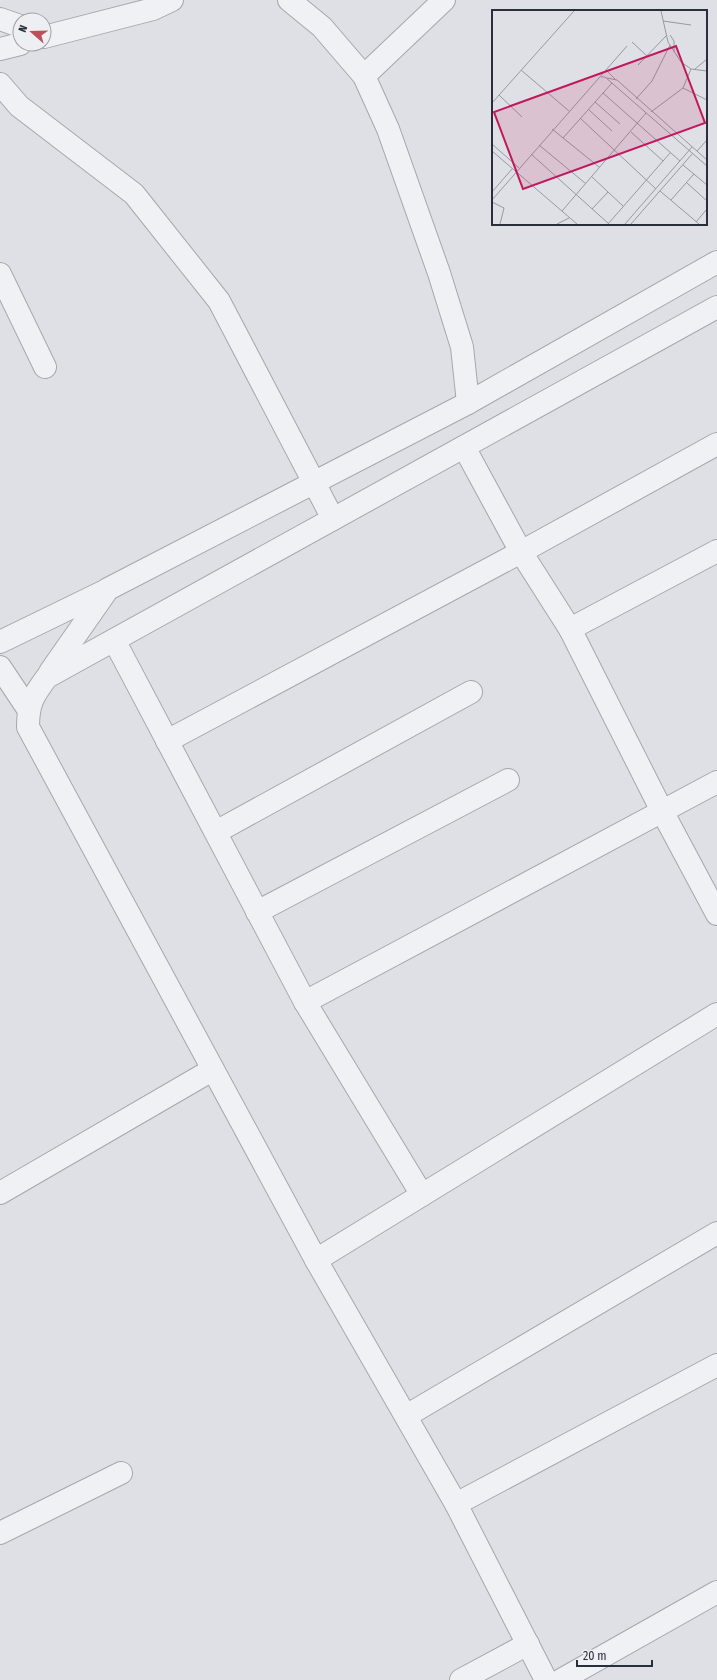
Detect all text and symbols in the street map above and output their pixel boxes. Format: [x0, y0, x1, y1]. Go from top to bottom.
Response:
inset map [492, 10, 707, 225]
north arrow [12, 12, 52, 52]
text: N [16, 23, 30, 34]
scale bar [577, 1642, 652, 1668]
text: 20 m [583, 1649, 607, 1663]

